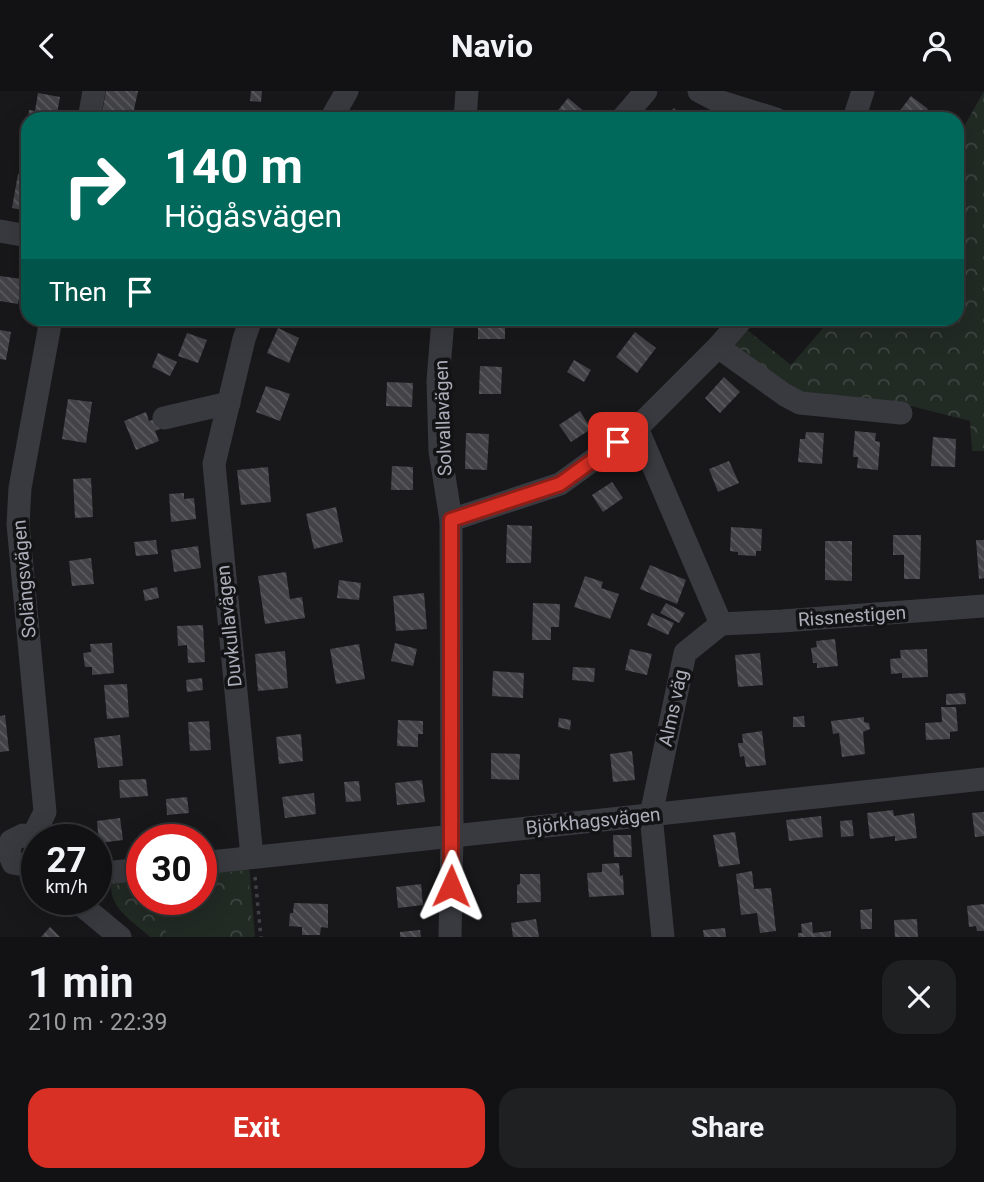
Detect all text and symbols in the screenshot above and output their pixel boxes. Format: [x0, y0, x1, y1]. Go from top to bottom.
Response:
icon: back [28, 27, 66, 65]
text: Navio [451, 27, 533, 65]
icon: person [918, 27, 956, 65]
text: 140 m [164, 138, 303, 195]
icon: right [49, 140, 140, 231]
text: Högåsvägen [164, 197, 342, 235]
icon: arrive [121, 273, 159, 311]
text: Then [49, 277, 107, 307]
street label: Solvallavägen [429, 360, 457, 476]
pin [588, 412, 648, 472]
icon: arrive [599, 423, 637, 461]
street label: Solängsvägen [7, 519, 41, 639]
street label: Duvkullavägen [211, 564, 247, 688]
street label: Rissnestigen [797, 601, 907, 631]
street label: Alms väg [654, 667, 692, 749]
street label: Björkhagsvägen [525, 802, 661, 840]
speed limit sign: 30 [126, 824, 217, 915]
text: 27 [46, 840, 87, 881]
position arrow [414, 849, 488, 923]
text: km/h [45, 876, 88, 897]
text: 1 min [28, 958, 134, 1007]
button: close [882, 960, 956, 1034]
text: 210 m · 22:39 [28, 1009, 167, 1036]
button: Exit [28, 1088, 485, 1168]
button: Share [499, 1088, 956, 1168]

